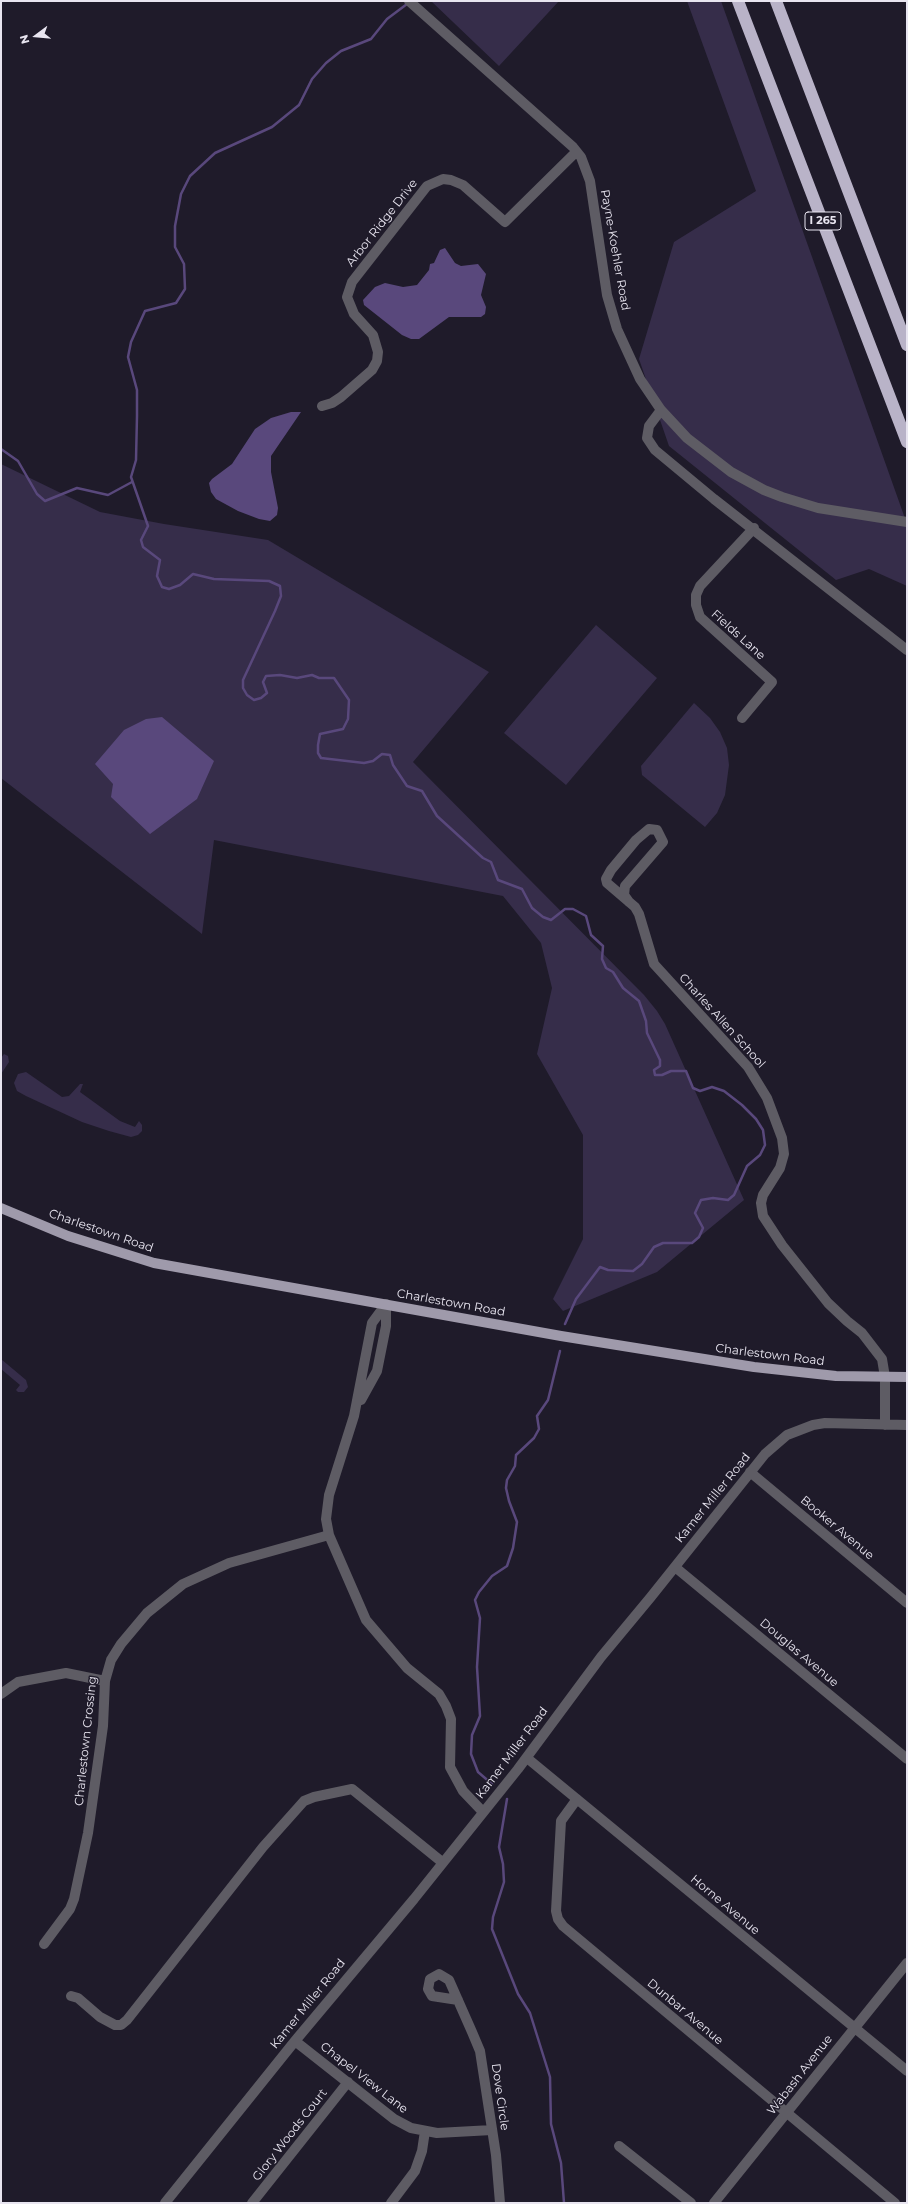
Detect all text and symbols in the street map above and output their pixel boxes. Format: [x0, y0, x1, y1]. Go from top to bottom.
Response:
north arrow [16, 16, 56, 56]
text: N [17, 33, 32, 46]
street label: Arbor Ridge Drive [343, 176, 421, 270]
street label: Payne-Koehler Road [597, 188, 633, 312]
road number: I 265 [805, 212, 841, 230]
street label: Fields Lane [708, 607, 768, 663]
street label: Charles Allen School [676, 971, 768, 1071]
street label: Charlestown Road [47, 1206, 155, 1256]
street label: Charlestown Road [396, 1286, 506, 1320]
street label: Charlestown Road [715, 1341, 825, 1369]
street label: Kamer Miller Road [672, 1450, 754, 1546]
street label: Booker Avenue [797, 1493, 877, 1563]
street label: Douglas Avenue [757, 1616, 841, 1690]
street label: Charlestown Crossing [72, 1675, 100, 1807]
street label: Kamer Miller Road [473, 1704, 551, 1802]
street label: Horne Avenue [688, 1872, 762, 1938]
street label: Kamer Miller Road [267, 1956, 349, 2052]
street label: Dunbar Avenue [644, 1976, 726, 2048]
street label: Wabash Avenue [764, 2032, 836, 2118]
street label: Chapel View Lane [317, 2039, 411, 2117]
street label: Dove Circle [488, 2063, 512, 2131]
street label: Glory Woods Court [250, 2086, 330, 2184]

